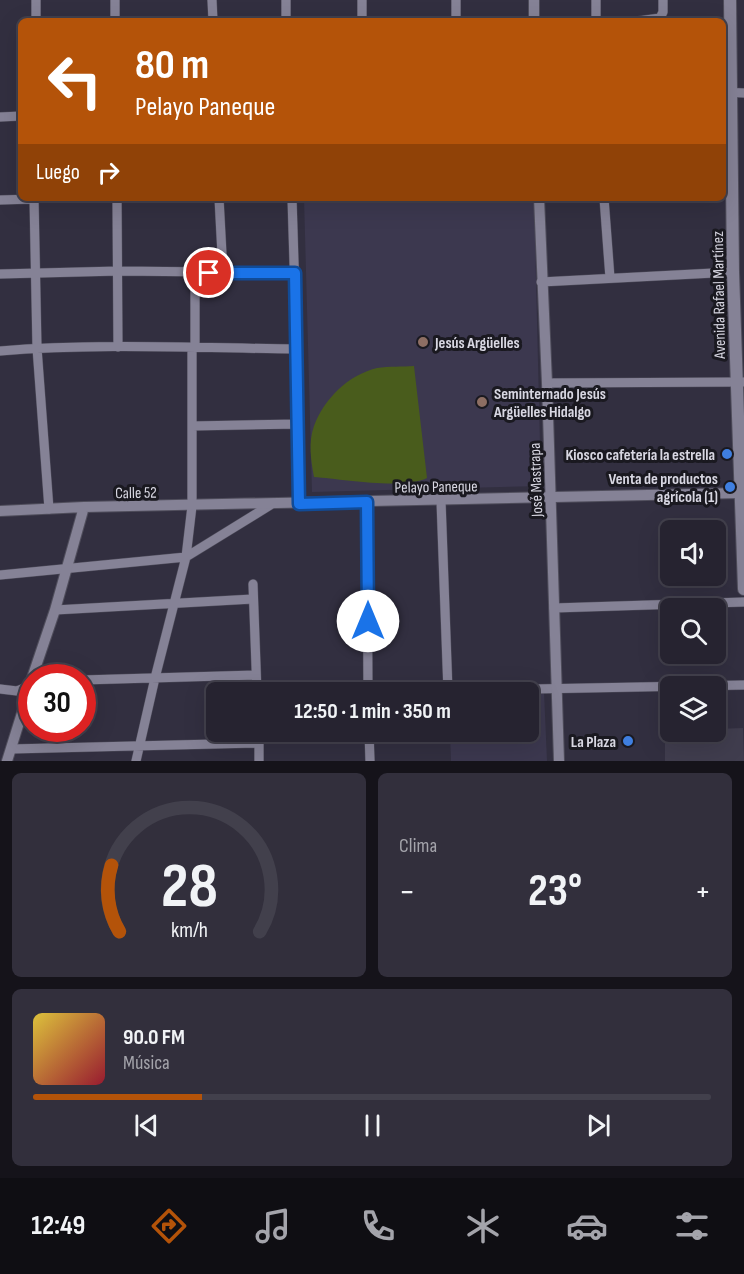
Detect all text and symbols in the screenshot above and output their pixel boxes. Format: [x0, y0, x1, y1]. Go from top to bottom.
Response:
text: 80 m [135, 40, 209, 91]
icon: left [36, 42, 114, 120]
text: Pelayo Paneque [135, 91, 275, 123]
icon: right [92, 156, 125, 189]
text: Luego [36, 159, 80, 186]
street label: Avenida Rafael Martínez [709, 231, 730, 360]
pin [183, 247, 234, 298]
icon: arrive [192, 256, 225, 289]
place label: Jesús Argüelles [434, 334, 520, 353]
marker: Jesús Argüelles [416, 335, 430, 349]
place label: Seminternado Jesús Argüelles Hidalgo [493, 385, 606, 422]
marker: Seminternado Jesús Argüelles Hidalgo [475, 395, 489, 409]
street label: José Mastrapa [526, 443, 547, 518]
place label: Kiosco cafetería la estrella [565, 446, 715, 465]
marker: Kiosco cafetería la estrella [720, 447, 734, 461]
place label: Venta de productos agrícola (1) [608, 470, 718, 507]
street label: Pelayo Paneque [394, 477, 478, 498]
marker: Venta de productos agrícola (1) [723, 480, 737, 494]
street label: Calle 52 [115, 484, 157, 503]
map controls [660, 520, 726, 742]
button: sound [660, 520, 726, 586]
position arrow [336, 589, 400, 653]
button: search [660, 598, 726, 664]
speed limit sign: 30 [18, 664, 96, 742]
button: layers [660, 676, 726, 742]
text: 12:50 · 1 min · 350 m [294, 698, 451, 725]
place label: La Plaza [571, 733, 616, 752]
marker: La Plaza [621, 734, 635, 748]
text: Clima [399, 834, 437, 858]
text: 28 [161, 850, 217, 925]
text: 23° [528, 864, 582, 919]
text: − [399, 872, 415, 912]
text: + [695, 872, 711, 912]
text: km/h [170, 918, 208, 943]
text: 90.0 FM [123, 1024, 185, 1051]
text: Música [123, 1051, 170, 1075]
icon: previous [130, 1109, 163, 1142]
icon: pause [356, 1109, 389, 1142]
icon: next [582, 1109, 615, 1142]
icon: directions [148, 1205, 190, 1247]
icon: music [252, 1205, 294, 1247]
icon: phone [357, 1205, 399, 1247]
icon: climate [462, 1205, 504, 1247]
icon: car [566, 1205, 608, 1247]
icon: filters [671, 1205, 713, 1247]
text: 12:49 [31, 1210, 85, 1242]

